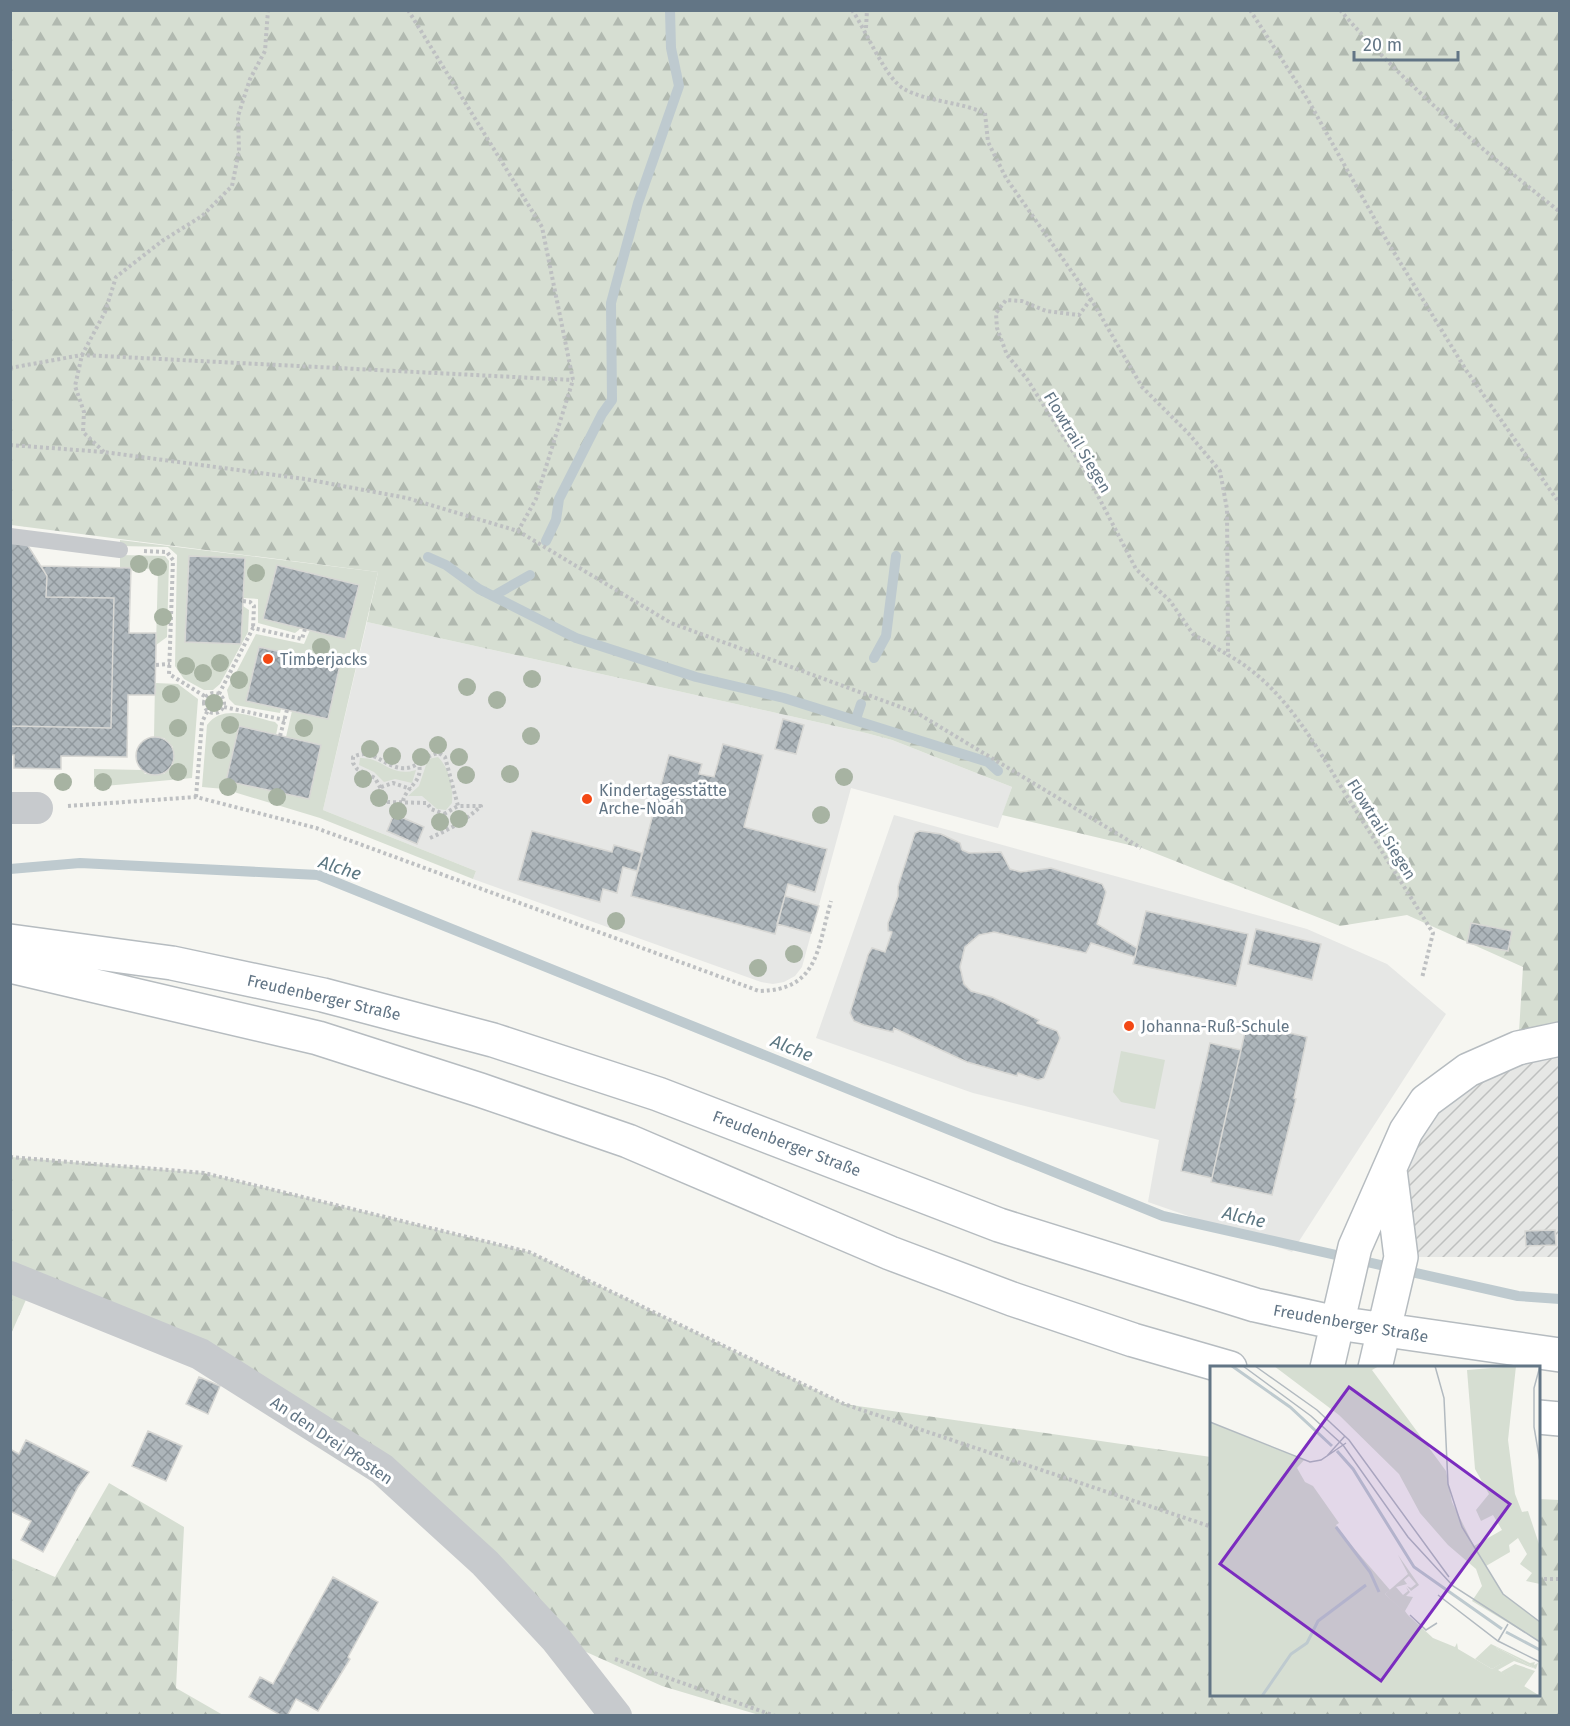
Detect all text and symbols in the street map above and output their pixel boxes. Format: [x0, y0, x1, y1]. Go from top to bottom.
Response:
scale bar [1354, 24, 1458, 62]
text: 20 m [1363, 34, 1402, 56]
street label: Flowtrail Siegen [1040, 388, 1115, 496]
place label: Timberjacks [280, 650, 367, 669]
marker: Timberjacks [261, 652, 275, 666]
street label: Flowtrail Siegen [1343, 776, 1420, 883]
place label: Kindertagesstätte Arche-Noah [599, 781, 727, 818]
marker: Kindertagesstätte Arche-Noah [580, 792, 594, 806]
water label: Alche [315, 850, 364, 885]
street label: Freudenberger Straße [245, 971, 403, 1024]
place label: Johanna-Ruß-Schule [1141, 1017, 1290, 1036]
marker: Johanna-Ruß-Schule [1122, 1019, 1136, 1033]
water label: Alche [767, 1029, 816, 1066]
street label: Freudenberger Straße [710, 1106, 864, 1180]
water label: Alche [1219, 1201, 1268, 1233]
street label: Freudenberger Straße [1272, 1300, 1430, 1346]
inset map [1210, 1366, 1540, 1696]
street label: An den Drei Pfosten [267, 1393, 396, 1488]

